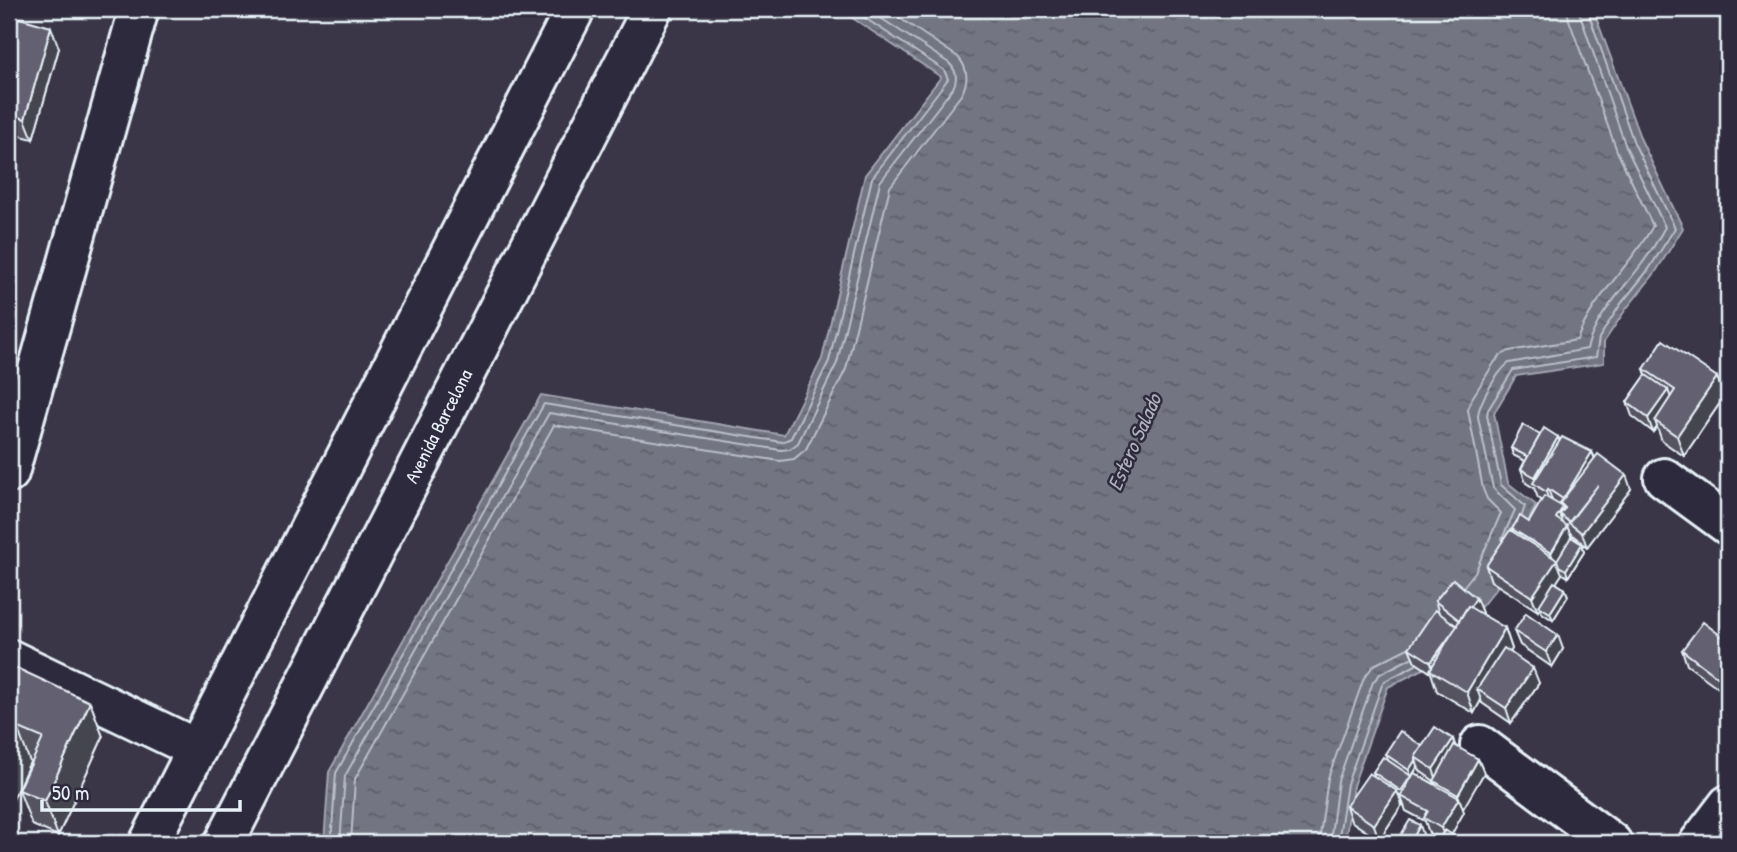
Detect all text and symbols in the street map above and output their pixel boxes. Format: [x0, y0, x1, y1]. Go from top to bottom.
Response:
street label: Avenida Barcelona [398, 364, 478, 487]
water label: Estero Salado [1100, 388, 1169, 495]
scale bar [42, 768, 240, 812]
text: 50 m [52, 778, 89, 807]

